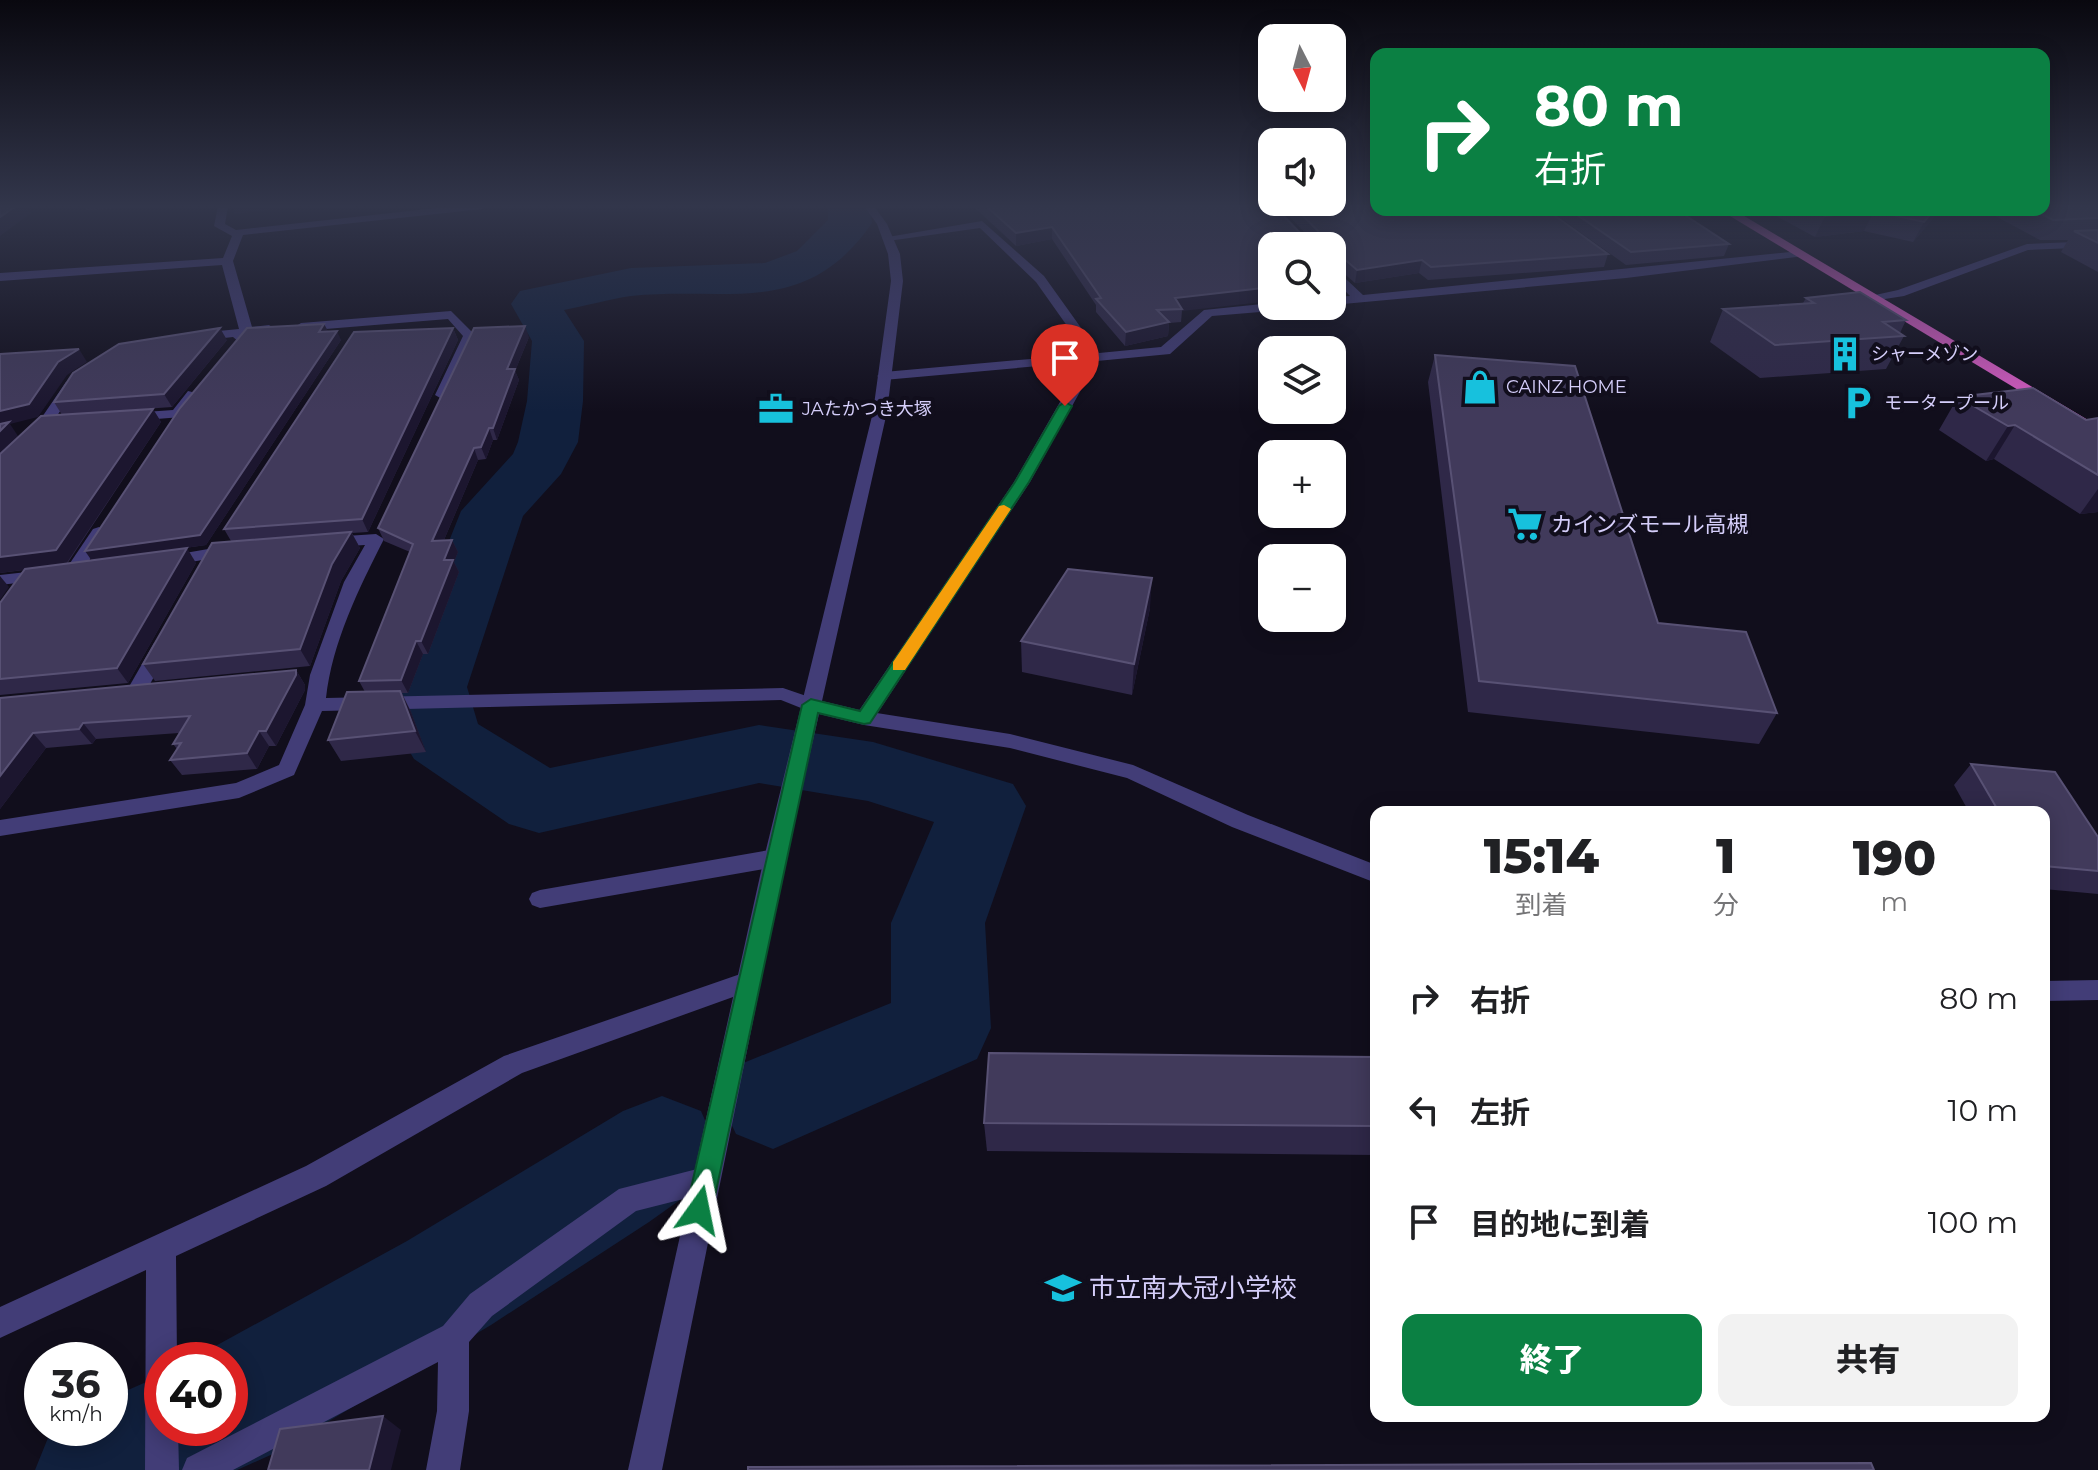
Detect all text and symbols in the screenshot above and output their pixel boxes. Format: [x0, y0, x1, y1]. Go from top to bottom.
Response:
north arrow [1258, 24, 1346, 112]
map controls [1258, 24, 1346, 632]
text: 80 m [1534, 72, 1684, 140]
icon: right [1402, 80, 1506, 184]
button: sound [1258, 128, 1346, 216]
text: 右折 [1534, 147, 1606, 191]
button: search [1258, 232, 1346, 320]
pin [1031, 324, 1099, 406]
building icon: シャーメゾン [1826, 335, 1864, 373]
icon: arrive [1043, 336, 1087, 380]
button: layers [1258, 336, 1346, 424]
place label: シャーメゾン [1871, 343, 1978, 365]
shop icon: CAINZ HOME [1461, 368, 1499, 406]
place label: CAINZ HOME [1506, 376, 1627, 398]
parking icon: モータープール [1839, 384, 1877, 422]
office icon: JAたかつき大塚 [757, 390, 795, 428]
place label: モータープール [1884, 392, 2009, 414]
place label: JAたかつき大塚 [801, 398, 932, 420]
button: + [1258, 440, 1346, 528]
supermarket icon: カインズモール高槻 [1506, 505, 1544, 543]
place label: カインズモール高槻 [1551, 511, 1749, 538]
button: − [1258, 544, 1346, 632]
text: 15:14 [1484, 827, 1599, 885]
text: 1 [1716, 827, 1736, 885]
text: 190 [1853, 829, 1936, 887]
text: m [1881, 886, 1908, 918]
text: 到着 [1515, 889, 1567, 921]
text: 分 [1713, 889, 1739, 921]
icon: right [1402, 976, 1446, 1020]
text: 80 m [1939, 980, 2018, 1017]
text: 右折 [1470, 982, 1530, 1019]
icon: left [1402, 1088, 1446, 1132]
text: 10 m [1948, 1092, 2018, 1129]
text: 左折 [1470, 1094, 1530, 1131]
position arrow [657, 1168, 741, 1252]
icon: arrive [1402, 1200, 1446, 1244]
text: 100 m [1928, 1204, 2018, 1241]
text: 目的地に到着 [1470, 1206, 1650, 1243]
school or university icon: 市立南大冠小学校 [1044, 1269, 1082, 1307]
place label: 市立南大冠小学校 [1089, 1272, 1297, 1304]
button: 終了 [1402, 1314, 1702, 1406]
button: 共有 [1718, 1314, 2018, 1406]
speed limit sign: 40 [144, 1342, 248, 1446]
text: 36 [51, 1359, 101, 1408]
text: km/h [49, 1402, 103, 1426]

